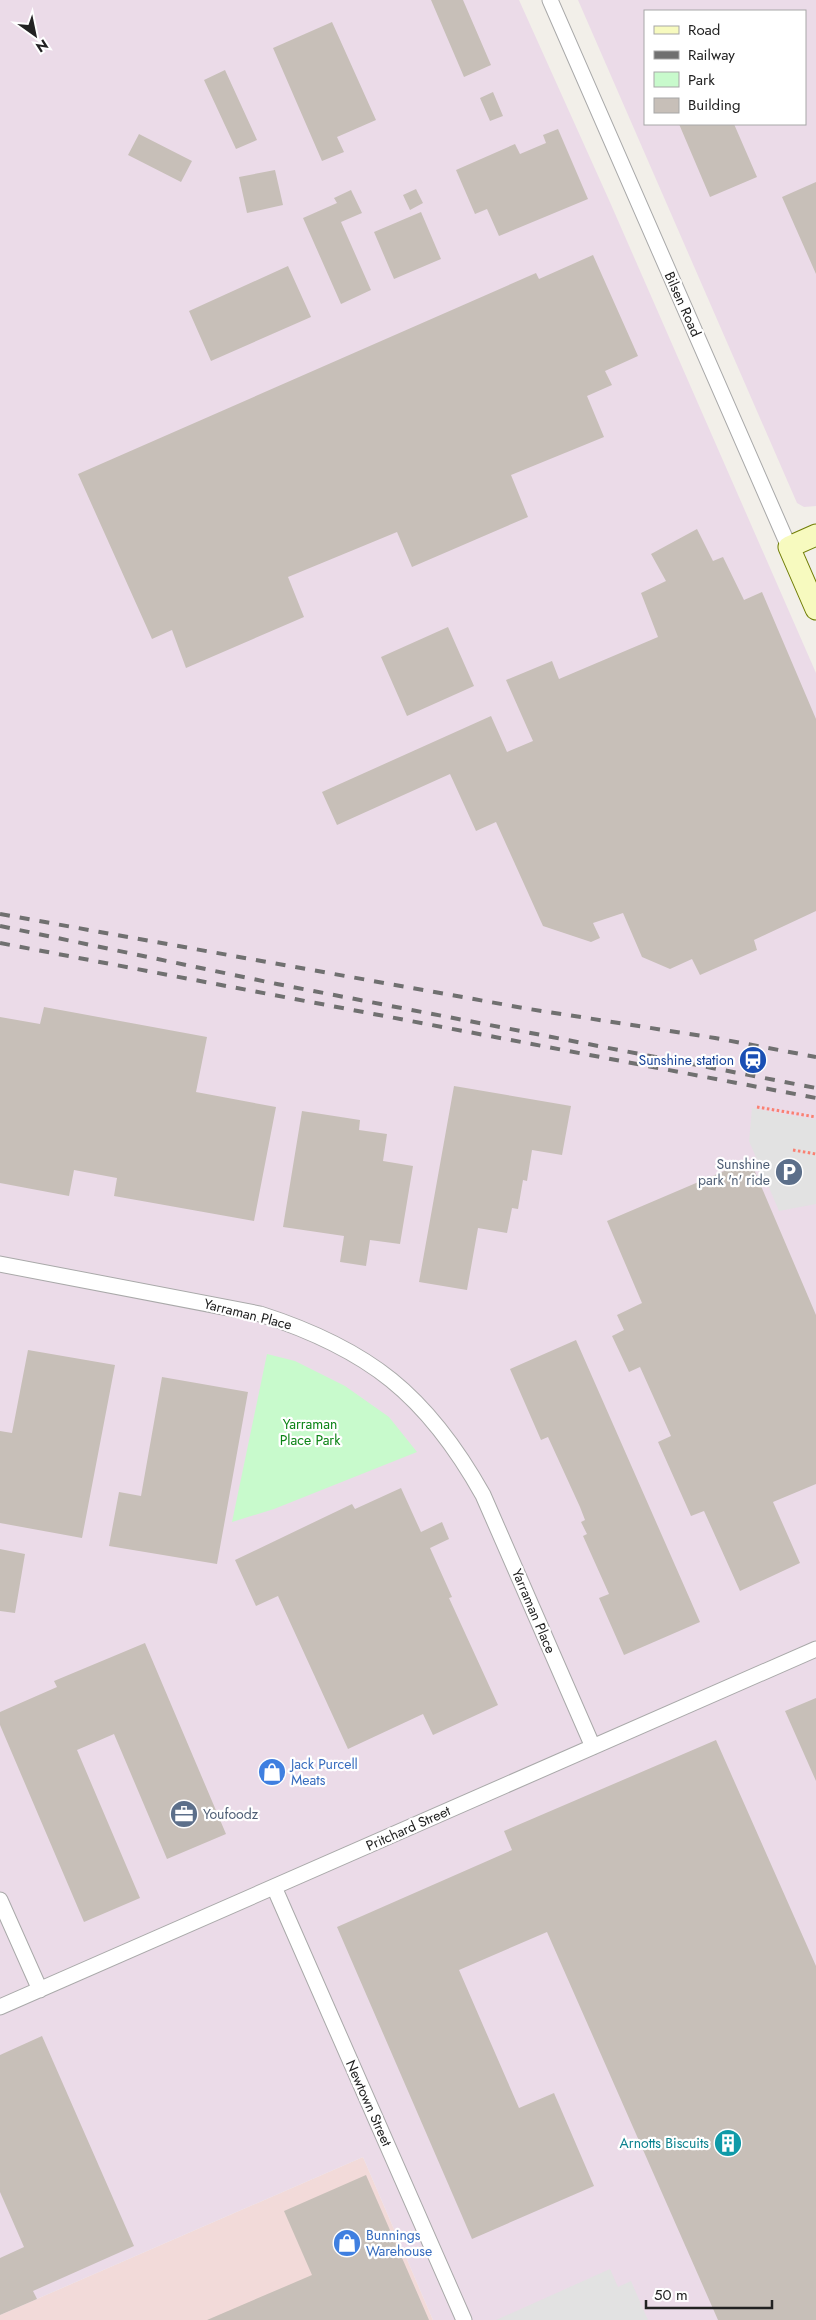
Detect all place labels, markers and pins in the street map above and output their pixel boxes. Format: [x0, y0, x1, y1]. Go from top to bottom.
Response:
station icon: Sunshine station [738, 1045, 768, 1075]
place label: Sunshine station [639, 1050, 734, 1070]
place label: Sunshine park 'n' ride [698, 1154, 770, 1190]
parking icon: Sunshine park 'n' ride [774, 1157, 804, 1187]
place label: Jack Purcell Meats [289, 1754, 358, 1790]
shop icon: Jack Purcell Meats [257, 1757, 287, 1787]
office icon: Youfoodz [169, 1799, 199, 1829]
place label: Youfoodz [203, 1804, 259, 1824]
building icon: Arnotts Biscuits [713, 2128, 743, 2158]
place label: Arnotts Biscuits [620, 2133, 709, 2153]
place label: Bunnings Warehouse [366, 2225, 432, 2261]
shop icon: Bunnings Warehouse [332, 2228, 362, 2258]

